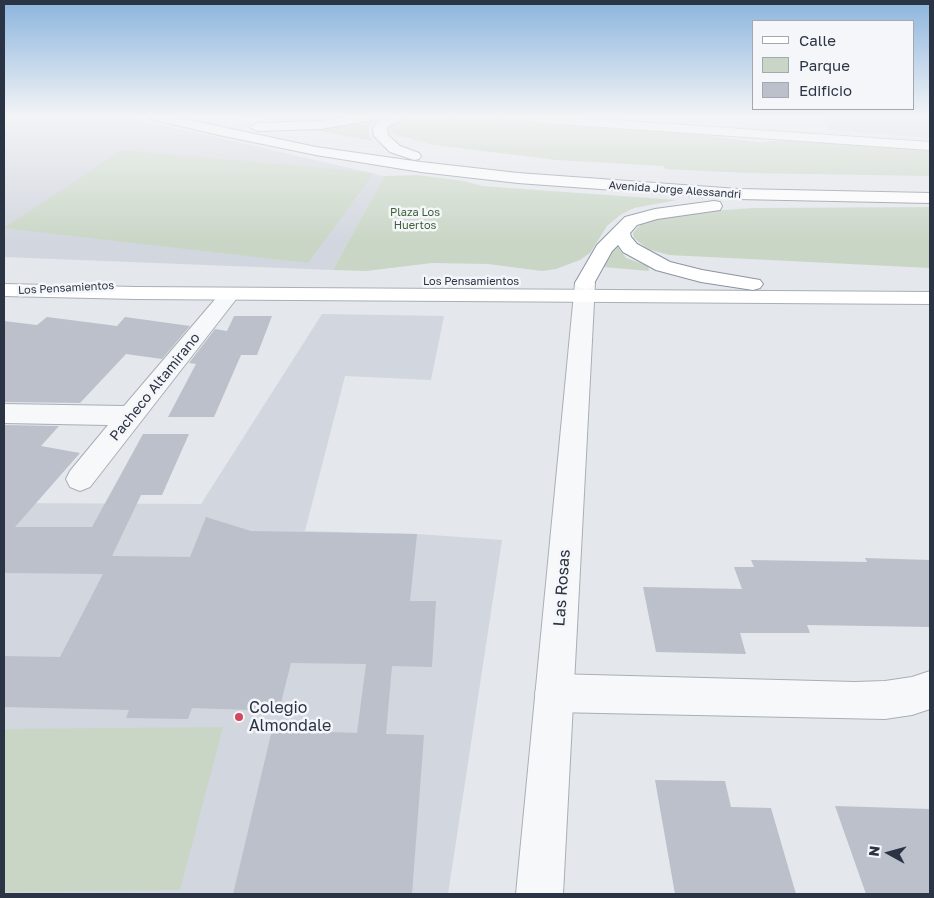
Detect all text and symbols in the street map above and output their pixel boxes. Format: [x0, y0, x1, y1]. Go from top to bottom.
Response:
legend [752, 20, 914, 110]
text: Calle [799, 31, 836, 49]
text: Parque [799, 56, 850, 74]
text: Edificio [799, 81, 852, 99]
street label: Avenida Jorge Alessandri [608, 179, 742, 201]
park label: Plaza Los Huertos [390, 206, 440, 232]
street label: Los Pensamientos [423, 275, 519, 289]
street label: Los Pensamientos [18, 279, 114, 297]
street label: Pacheco Altamirano [106, 330, 204, 444]
street label: Las Rosas [550, 549, 574, 627]
place label: Colegio Almondale [249, 698, 331, 736]
marker: Colegio Almondale [233, 711, 245, 723]
north arrow [864, 828, 914, 878]
text: N [865, 845, 883, 857]

